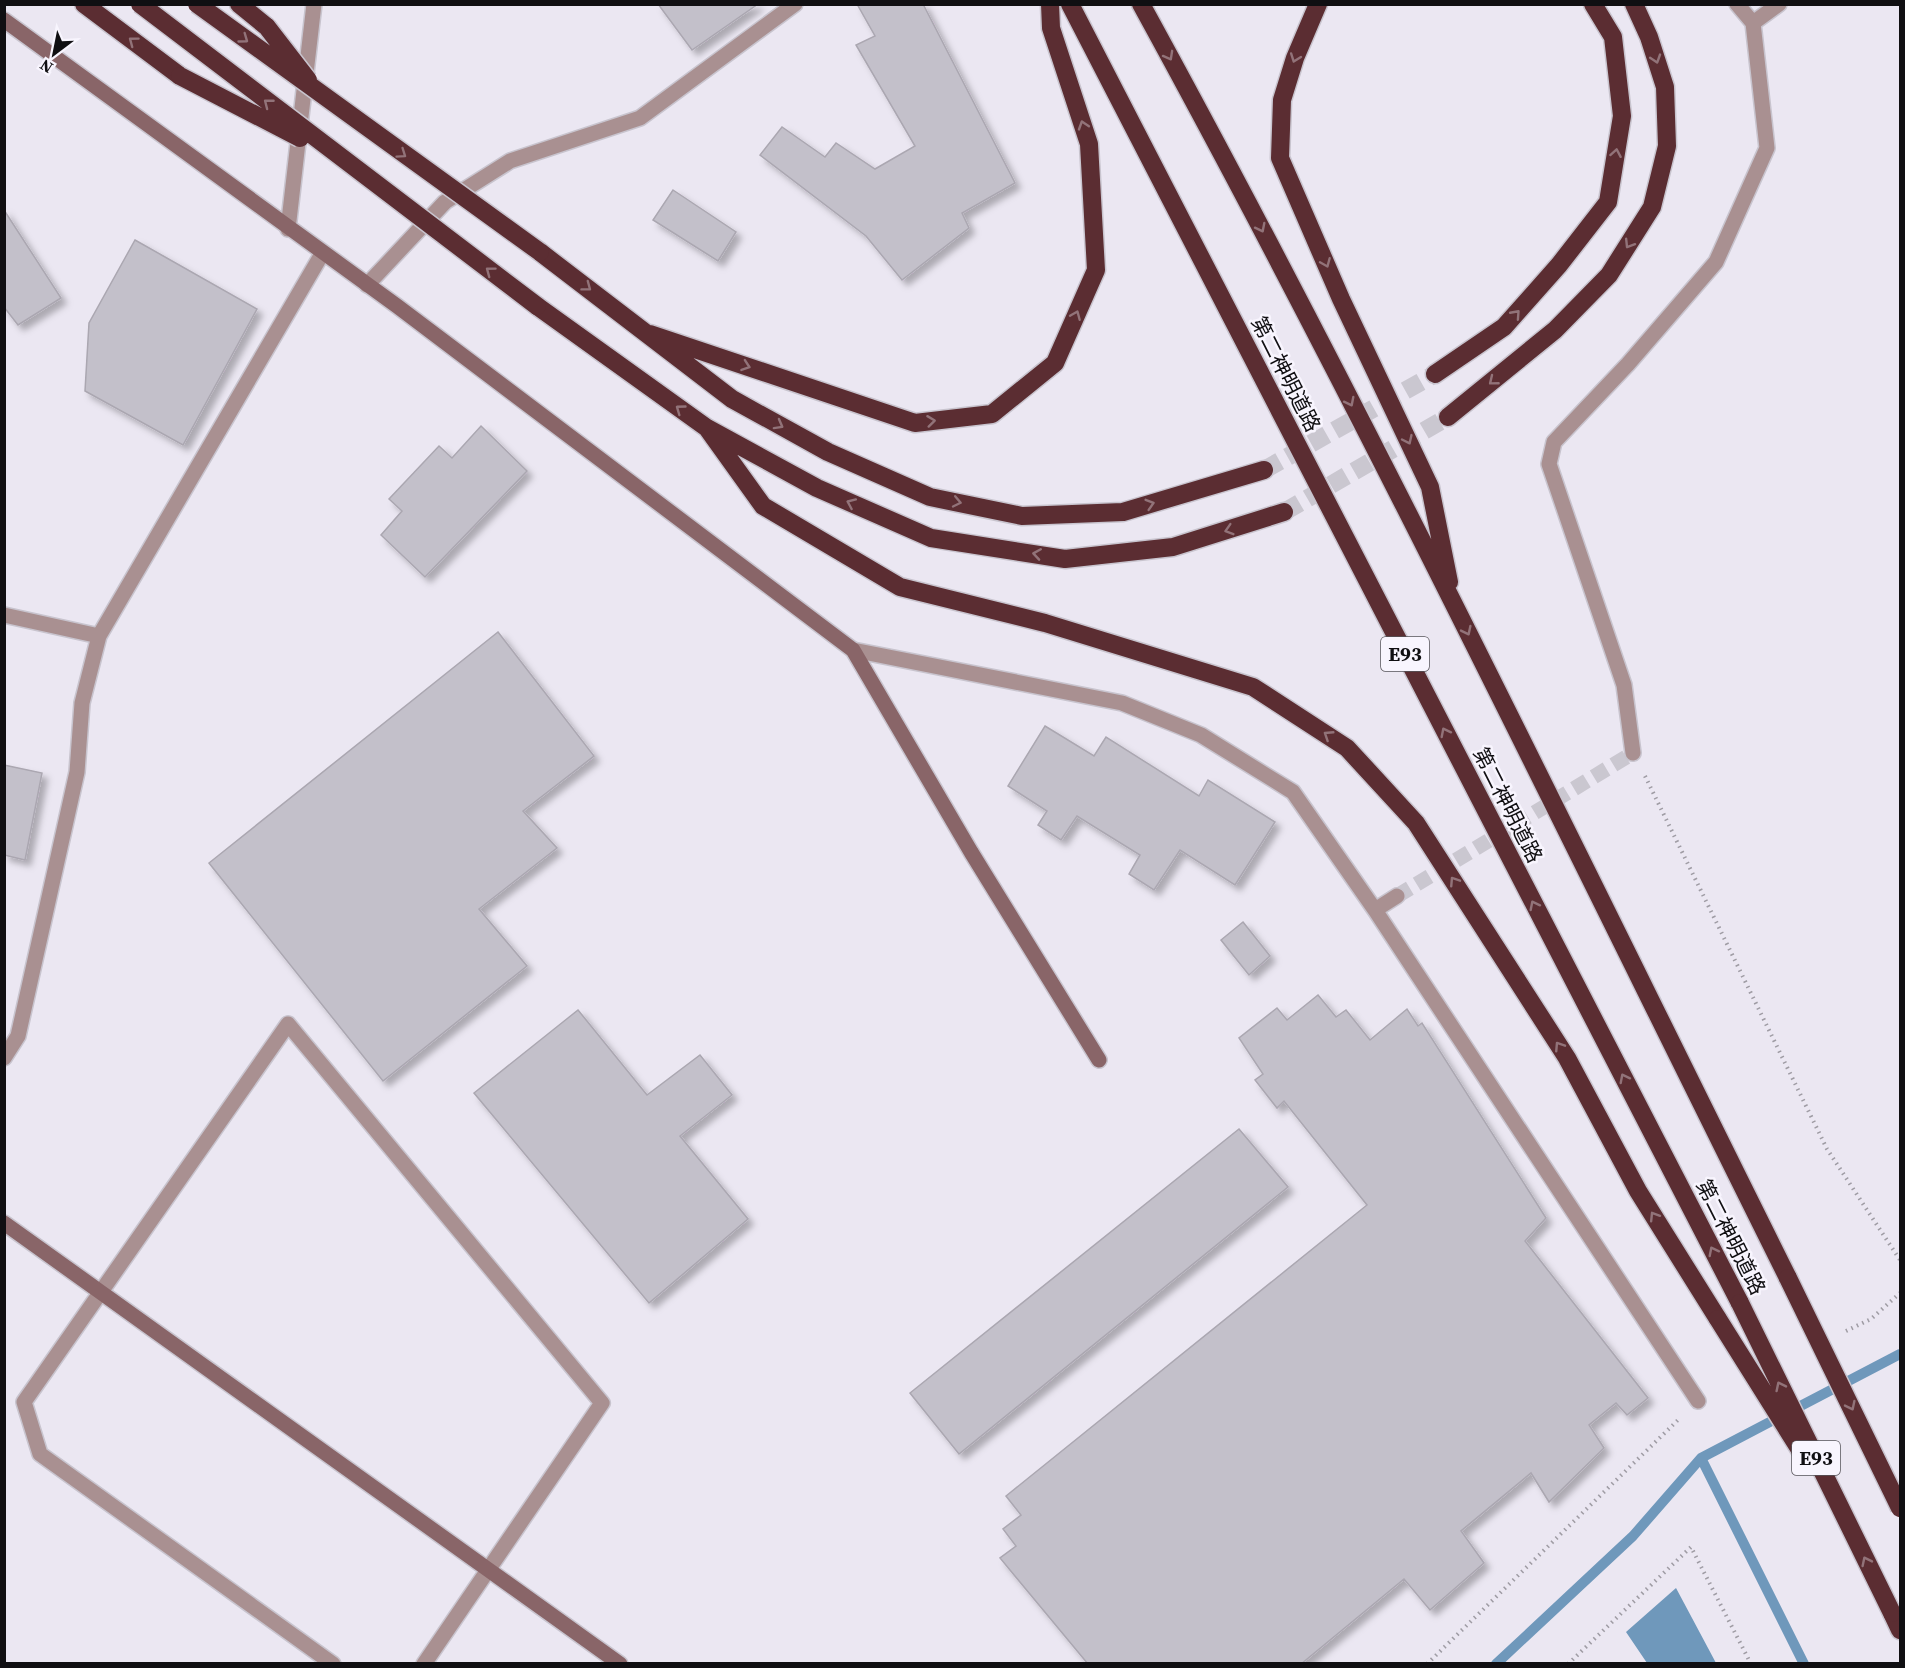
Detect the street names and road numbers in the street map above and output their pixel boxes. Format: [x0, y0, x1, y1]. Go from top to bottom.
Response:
street label: 第二神明道路 [1244, 311, 1328, 437]
road number: E93 [1381, 637, 1429, 671]
street label: 第二神明道路 [1466, 742, 1550, 868]
street label: 第二神明道路 [1689, 1174, 1773, 1300]
road number: E93 [1792, 1441, 1840, 1475]

